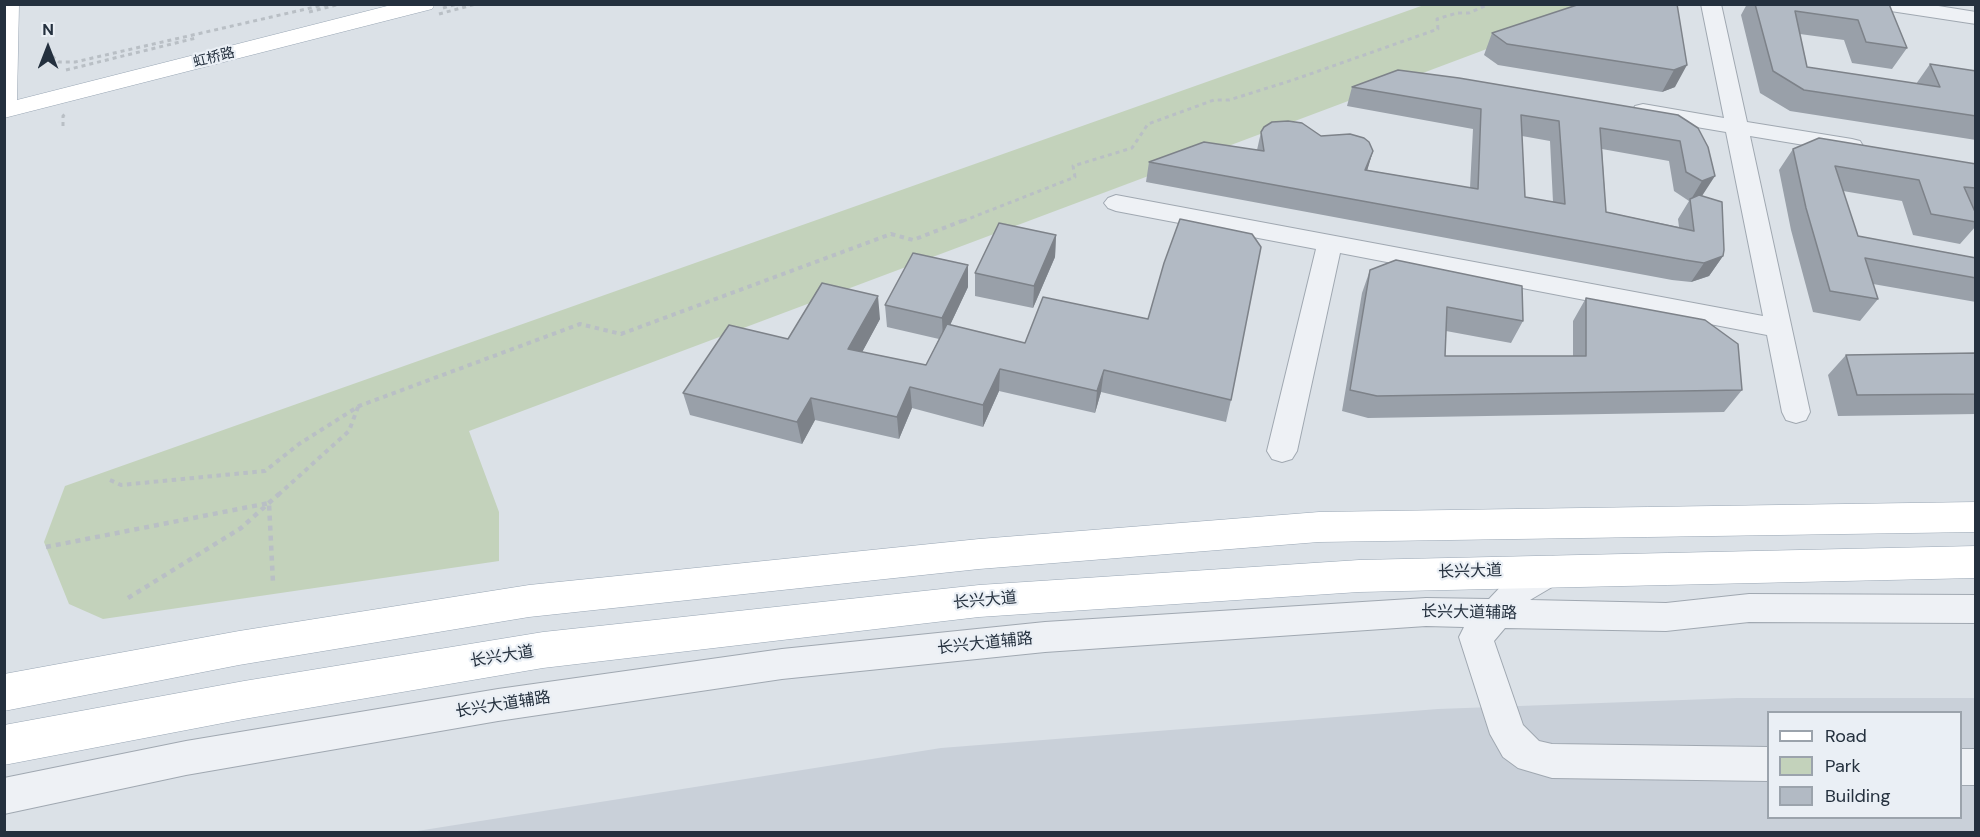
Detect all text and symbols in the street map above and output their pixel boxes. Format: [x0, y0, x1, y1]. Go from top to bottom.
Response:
north arrow [18, 18, 78, 78]
text: N [42, 19, 54, 40]
street label: 虹桥路 [192, 45, 236, 71]
street label: 长兴大道 [1438, 561, 1502, 583]
street label: 长兴大道 [952, 589, 1018, 613]
street label: 长兴大道辅路 [1421, 603, 1517, 623]
street label: 长兴大道辅路 [936, 629, 1034, 659]
street label: 长兴大道 [469, 643, 535, 671]
street label: 长兴大道辅路 [454, 688, 552, 722]
legend [1767, 711, 1962, 819]
text: Road [1825, 724, 1867, 748]
text: Park [1825, 754, 1861, 778]
text: Building [1825, 784, 1890, 808]

